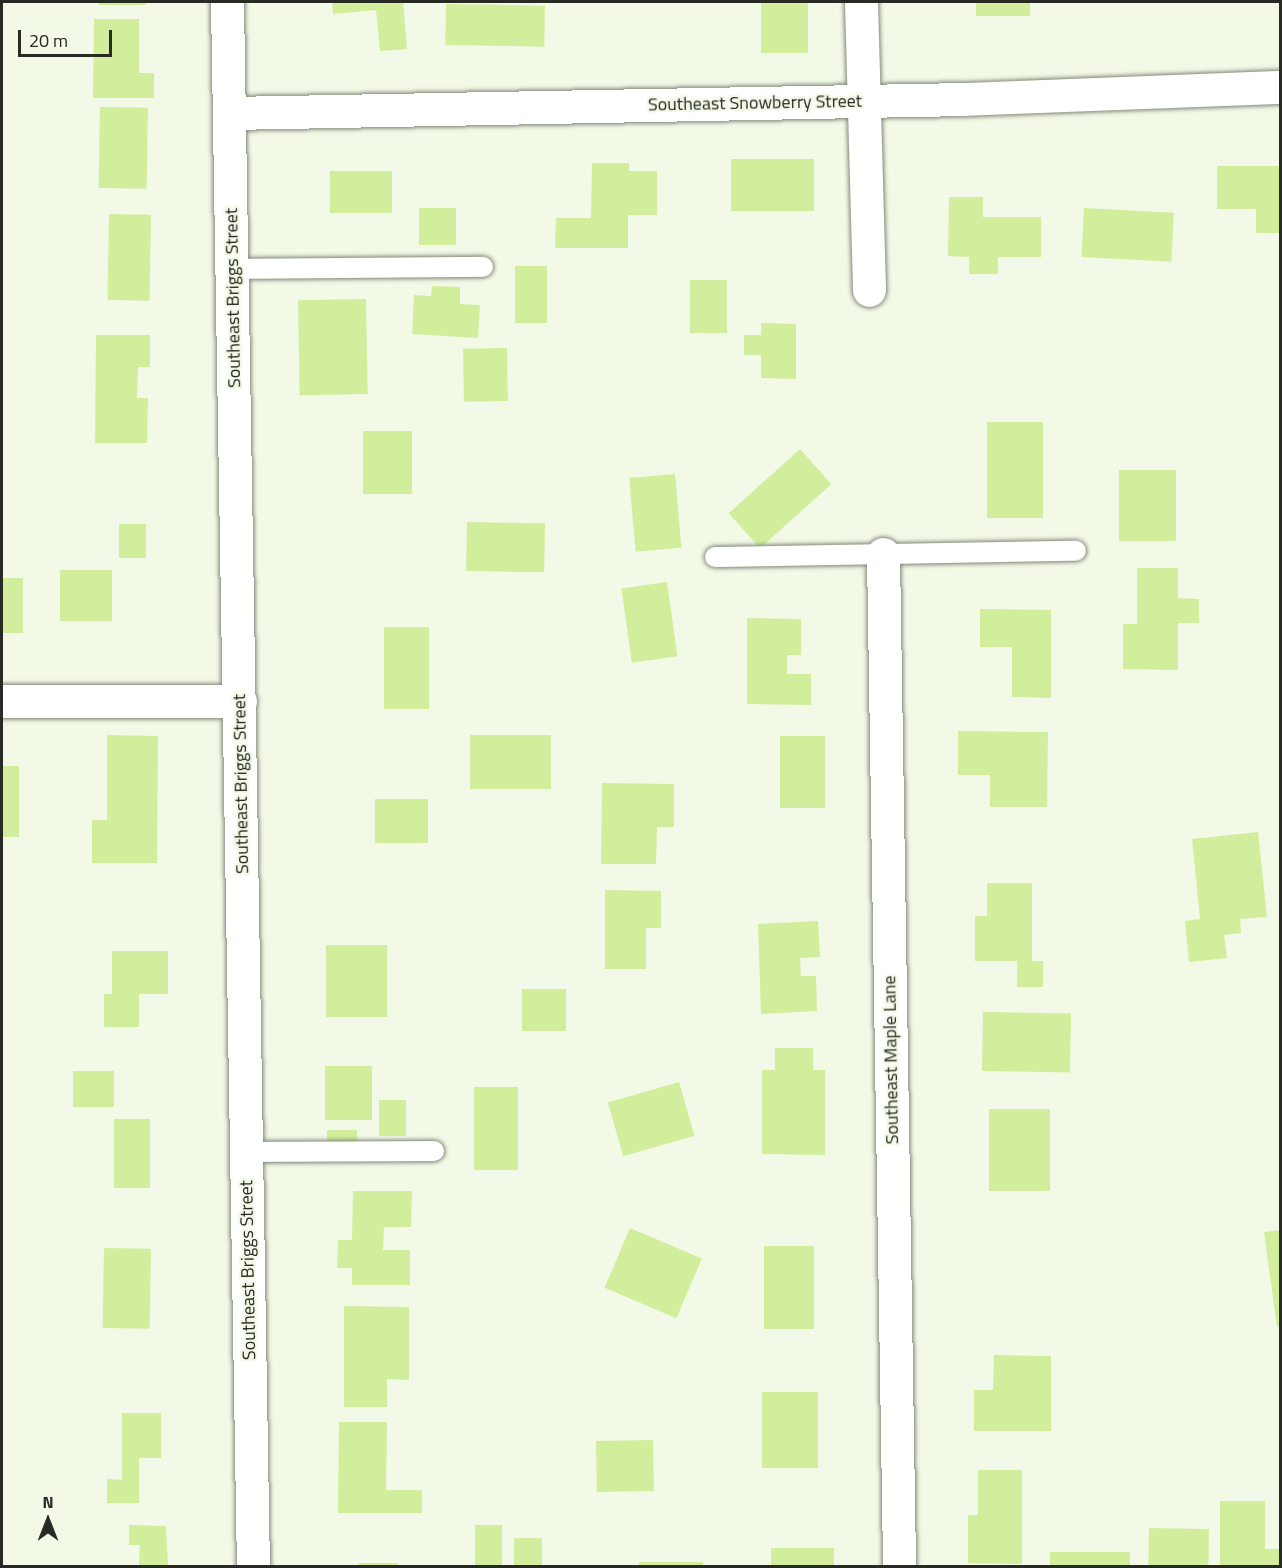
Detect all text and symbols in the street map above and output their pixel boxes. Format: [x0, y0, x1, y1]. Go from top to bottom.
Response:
scale bar [21, 18, 116, 56]
text: 20 m [29, 27, 68, 54]
street label: Southeast Snowberry Street [648, 90, 862, 116]
street label: Southeast Briggs Street [221, 208, 245, 388]
street label: Southeast Briggs Street [229, 694, 253, 874]
street label: Southeast Maple Lane [879, 975, 903, 1145]
street label: Southeast Briggs Street [236, 1180, 260, 1360]
north arrow [18, 1490, 78, 1550]
text: N [42, 1490, 54, 1514]

